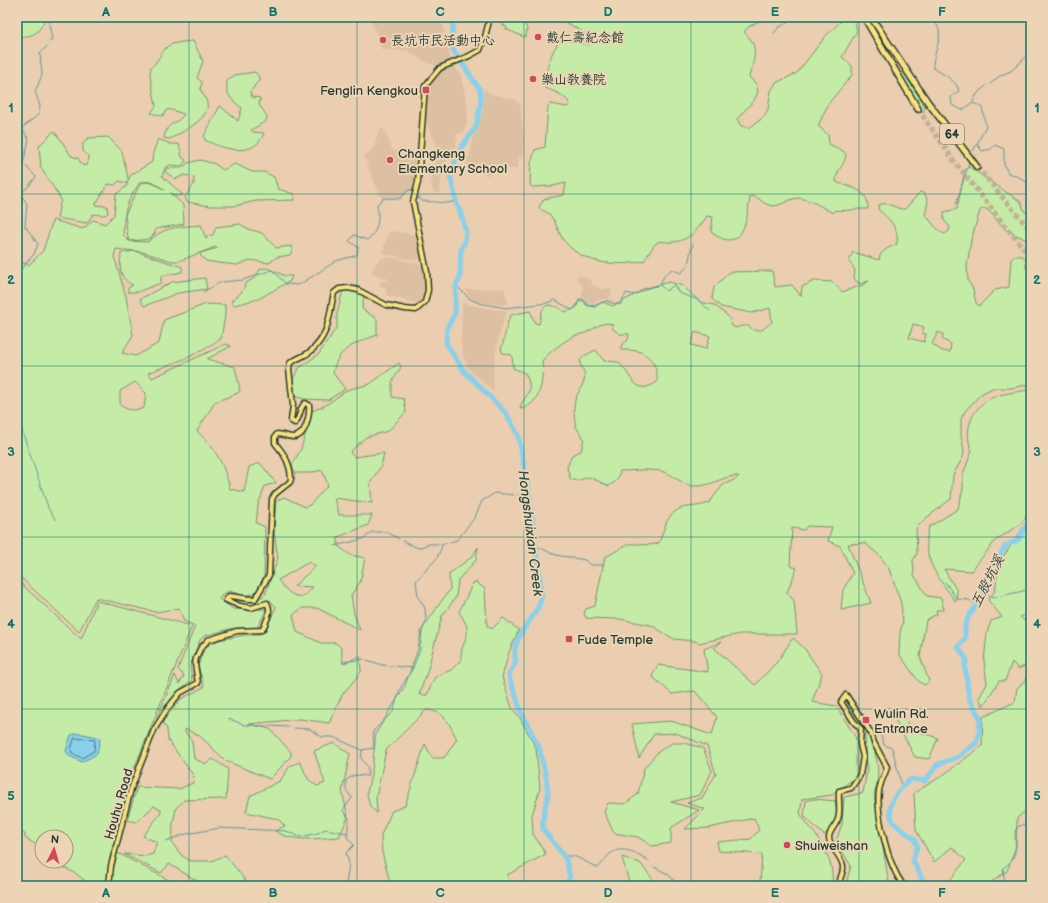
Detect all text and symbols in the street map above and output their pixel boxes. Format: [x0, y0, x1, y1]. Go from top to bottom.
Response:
text: A [101, 4, 110, 20]
text: B [268, 4, 278, 20]
text: C [435, 4, 445, 20]
text: D [603, 4, 613, 20]
text: E [771, 4, 780, 20]
text: F [938, 4, 946, 20]
place label: 戴仁壽紀念館 [546, 30, 624, 46]
marker: 戴仁壽紀念館 [533, 32, 543, 42]
place label: 長坑市民活動中心 [391, 33, 495, 49]
marker: 長坑市民活動中心 [378, 35, 388, 45]
place label: 樂山教養院 [541, 72, 606, 88]
marker: 樂山教養院 [528, 74, 538, 84]
place label: Fenglin Kengkou [320, 83, 418, 99]
marker: Fenglin Kengkou [421, 85, 431, 95]
text: 1 [8, 100, 14, 116]
text: 1 [1034, 100, 1040, 116]
road number: 64 [940, 124, 964, 144]
place label: Changkeng Elementary School [398, 146, 507, 177]
marker: Changkeng Elementary School [385, 155, 395, 165]
text: 2 [7, 272, 15, 288]
text: 2 [1033, 272, 1041, 288]
text: 3 [7, 444, 15, 460]
text: 3 [1033, 444, 1041, 460]
water label: Hongshuixian Creek [514, 469, 547, 598]
water label: 五股坑溪 [967, 552, 1008, 610]
text: 4 [7, 616, 15, 632]
text: 4 [1033, 616, 1041, 632]
place label: Fude Temple [577, 632, 653, 648]
marker: Fude Temple [564, 634, 574, 644]
place label: Wulin Rd. Entrance [874, 706, 929, 737]
marker: Wulin Rd. Entrance [861, 715, 871, 725]
street label: Houhu Road [101, 767, 137, 842]
text: 5 [7, 788, 15, 804]
text: 5 [1033, 788, 1041, 804]
north arrow [34, 829, 74, 869]
text: N [50, 833, 60, 846]
place label: Shuiweishan [795, 838, 868, 854]
marker: Shuiweishan [782, 840, 792, 850]
text: A [101, 885, 110, 901]
text: B [268, 885, 278, 901]
text: C [435, 885, 445, 901]
text: D [603, 885, 613, 901]
text: E [771, 885, 780, 901]
text: F [938, 885, 946, 901]

